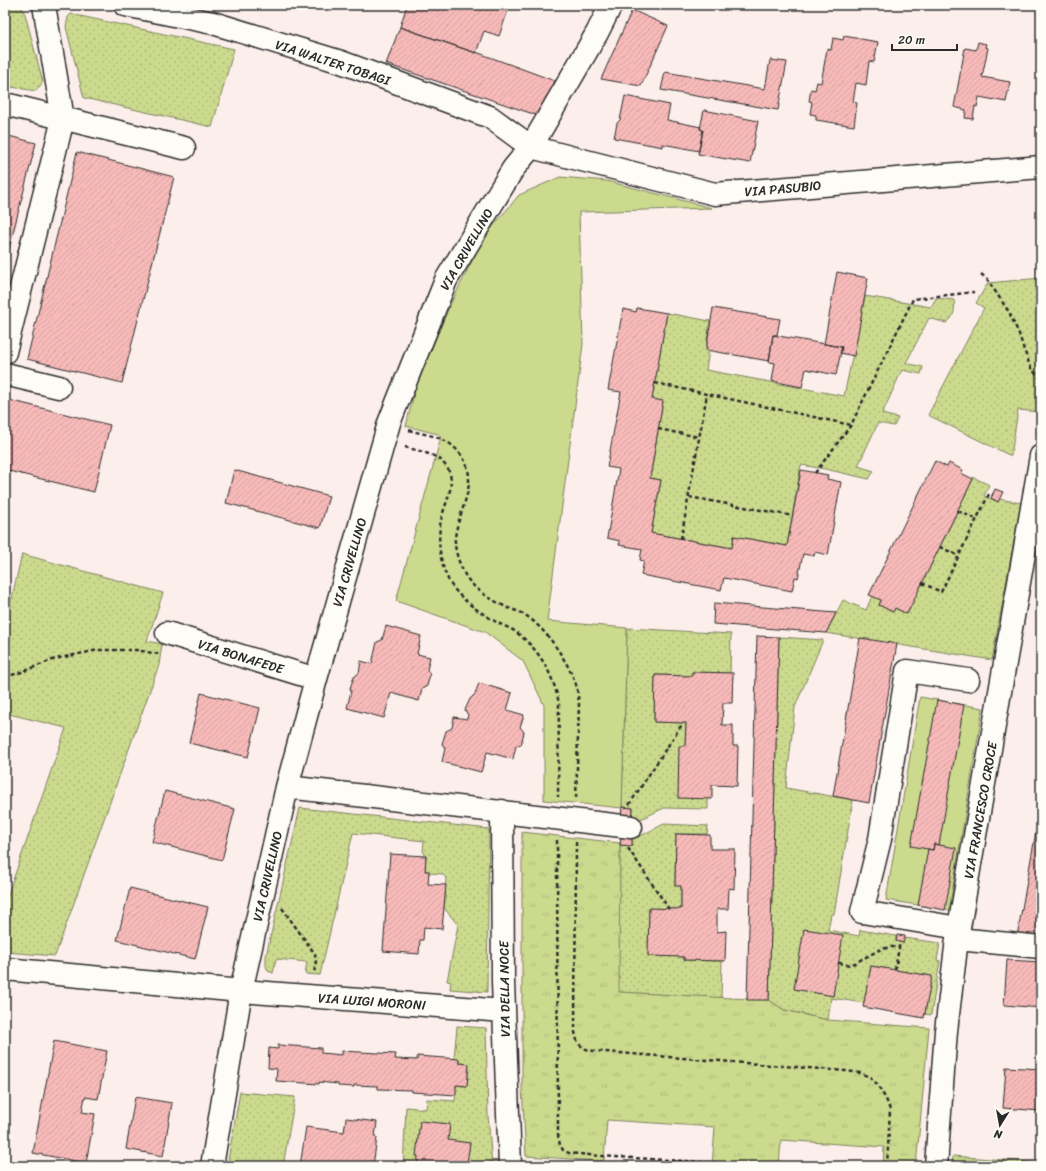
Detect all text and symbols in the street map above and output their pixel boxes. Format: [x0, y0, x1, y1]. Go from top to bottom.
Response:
scale bar [892, 26, 957, 52]
text: 20 m [898, 29, 925, 51]
street label: VIA WALTER TOBAGI [272, 33, 394, 92]
street label: VIA PASUBIO [744, 174, 822, 203]
street label: VIA CRIVELLINO [433, 204, 499, 295]
street label: VIA CRIVELLINO [326, 515, 373, 610]
street label: VIA BONAFEDE [195, 633, 287, 681]
street label: VIA FRANCESCO CROCE [957, 739, 1004, 880]
street label: VIA CRIVELLINO [246, 829, 289, 924]
street label: VIA DELLA NOCE [492, 940, 517, 1037]
street label: VIA LUIGI MORONI [317, 986, 427, 1017]
north arrow [980, 1105, 1020, 1145]
text: N [992, 1124, 1005, 1145]

